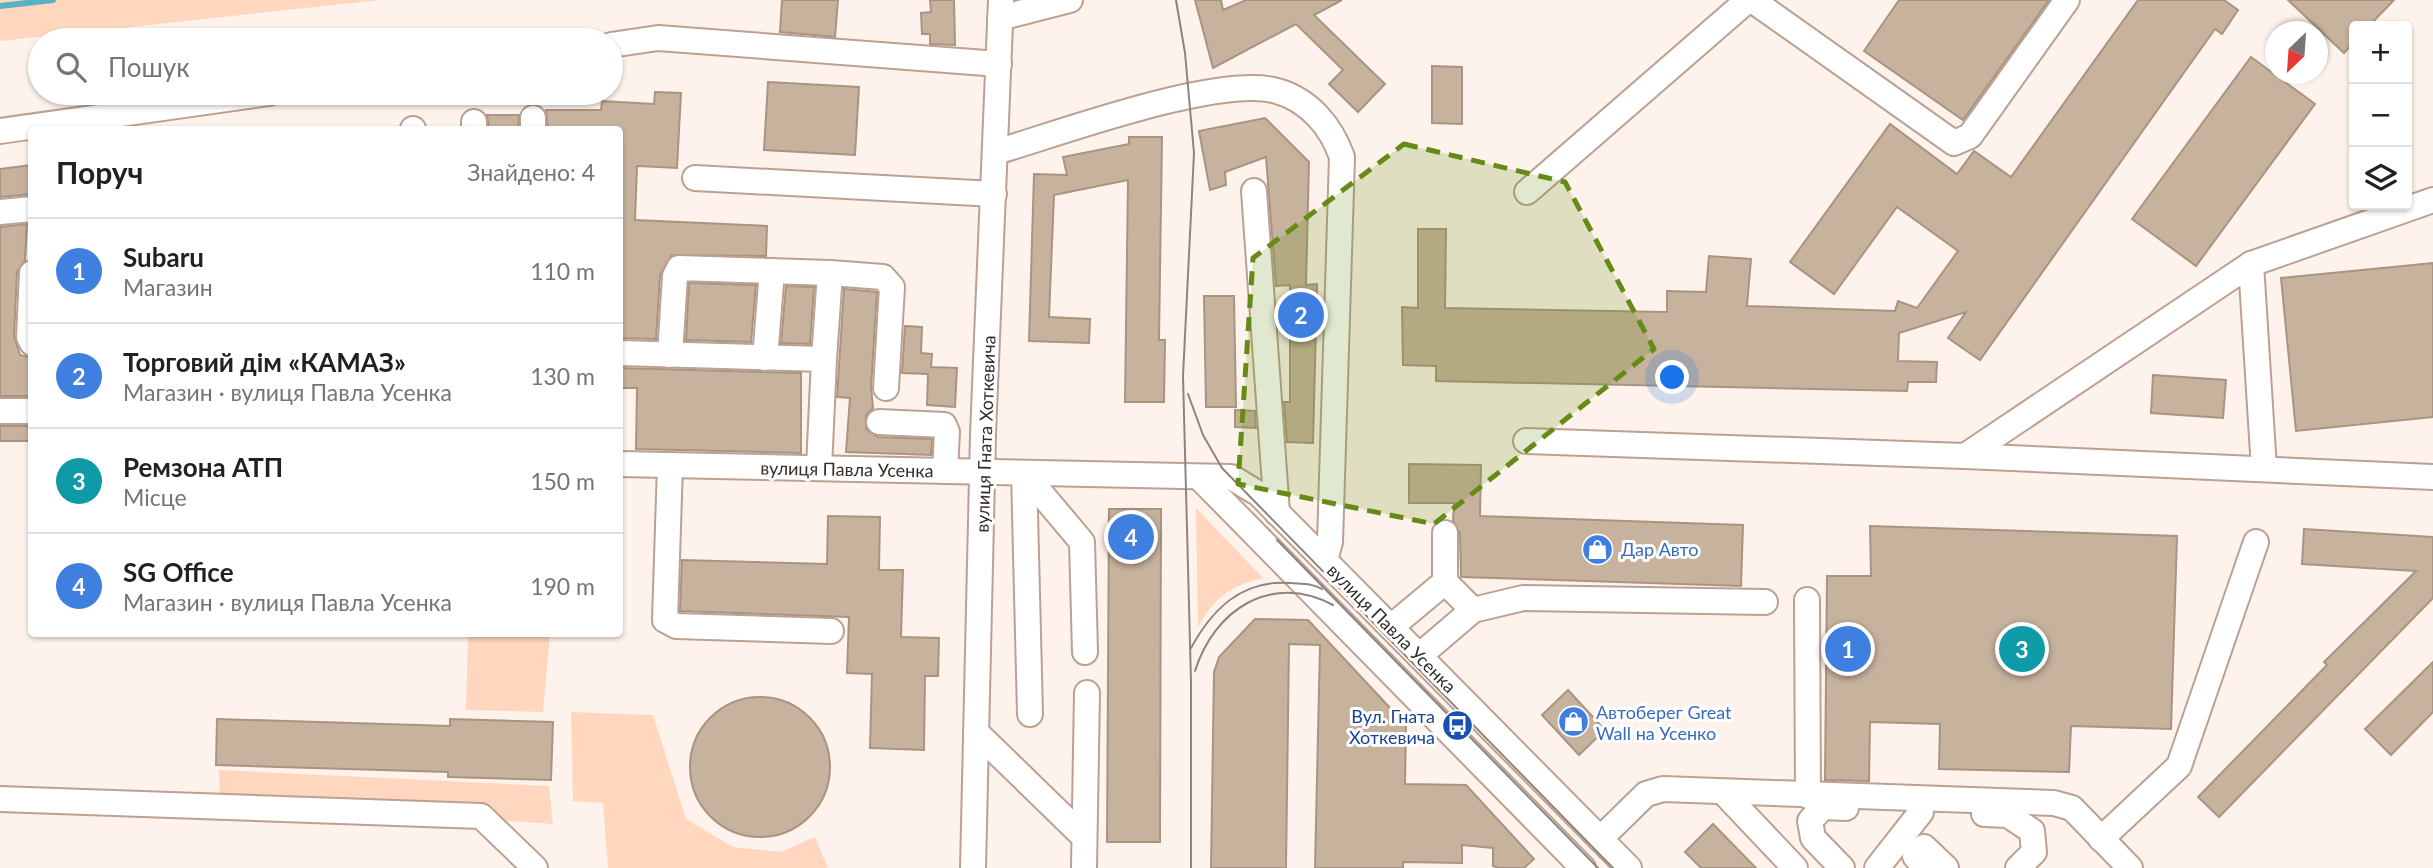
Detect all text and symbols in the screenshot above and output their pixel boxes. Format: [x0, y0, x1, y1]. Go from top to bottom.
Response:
north arrow [2265, 21, 2328, 84]
map controls [2349, 21, 2412, 210]
button: + [2349, 21, 2412, 84]
search box [28, 28, 623, 105]
icon: search [52, 48, 90, 86]
text: Пошук [108, 51, 190, 83]
button: − [2349, 84, 2412, 147]
button: layers [2349, 147, 2412, 210]
text: Поруч [56, 154, 143, 190]
text: Знайдено: 4 [467, 158, 595, 186]
text: Subaru [123, 241, 204, 273]
text: 1 [72, 257, 86, 285]
text: 110 m [530, 257, 595, 285]
text: Магазин [123, 273, 213, 301]
pin: 2 [1278, 289, 1324, 341]
street label: вулиця Гната Хоткевича [971, 335, 999, 533]
text: Торговий дім «КАМАЗ» [123, 346, 406, 378]
your location [1655, 360, 1689, 394]
text: 2 [72, 362, 86, 390]
text: 130 m [530, 362, 595, 390]
text: Магазин · вулиця Павла Усенка [123, 378, 452, 406]
text: Ремзона АТП [123, 451, 283, 483]
street label: вулиця Павла Усенка [760, 456, 934, 482]
text: 3 [72, 467, 86, 495]
text: 150 m [530, 467, 595, 495]
text: Місце [123, 483, 187, 511]
pin: 4 [1108, 511, 1154, 563]
shop icon: Дар Авто [1581, 532, 1615, 566]
place label: Дар Авто [1621, 538, 1699, 560]
text: SG Office [123, 556, 234, 588]
street label: вулиця Павла Усенка [1323, 559, 1461, 697]
text: 4 [72, 572, 86, 600]
text: 190 m [530, 572, 595, 600]
text: Магазин · вулиця Павла Усенка [123, 588, 452, 616]
pin: 1 [1825, 623, 1871, 675]
pin: 3 [1999, 623, 2045, 675]
place label: Автоберег Great Wall на Усенко [1596, 701, 1732, 744]
place label: Вул. Гната Хоткевича [1349, 705, 1435, 748]
shop icon: Автоберег Great Wall на Усенко [1556, 705, 1590, 739]
bus stop icon: Вул. Гната Хоткевича [1441, 709, 1475, 743]

